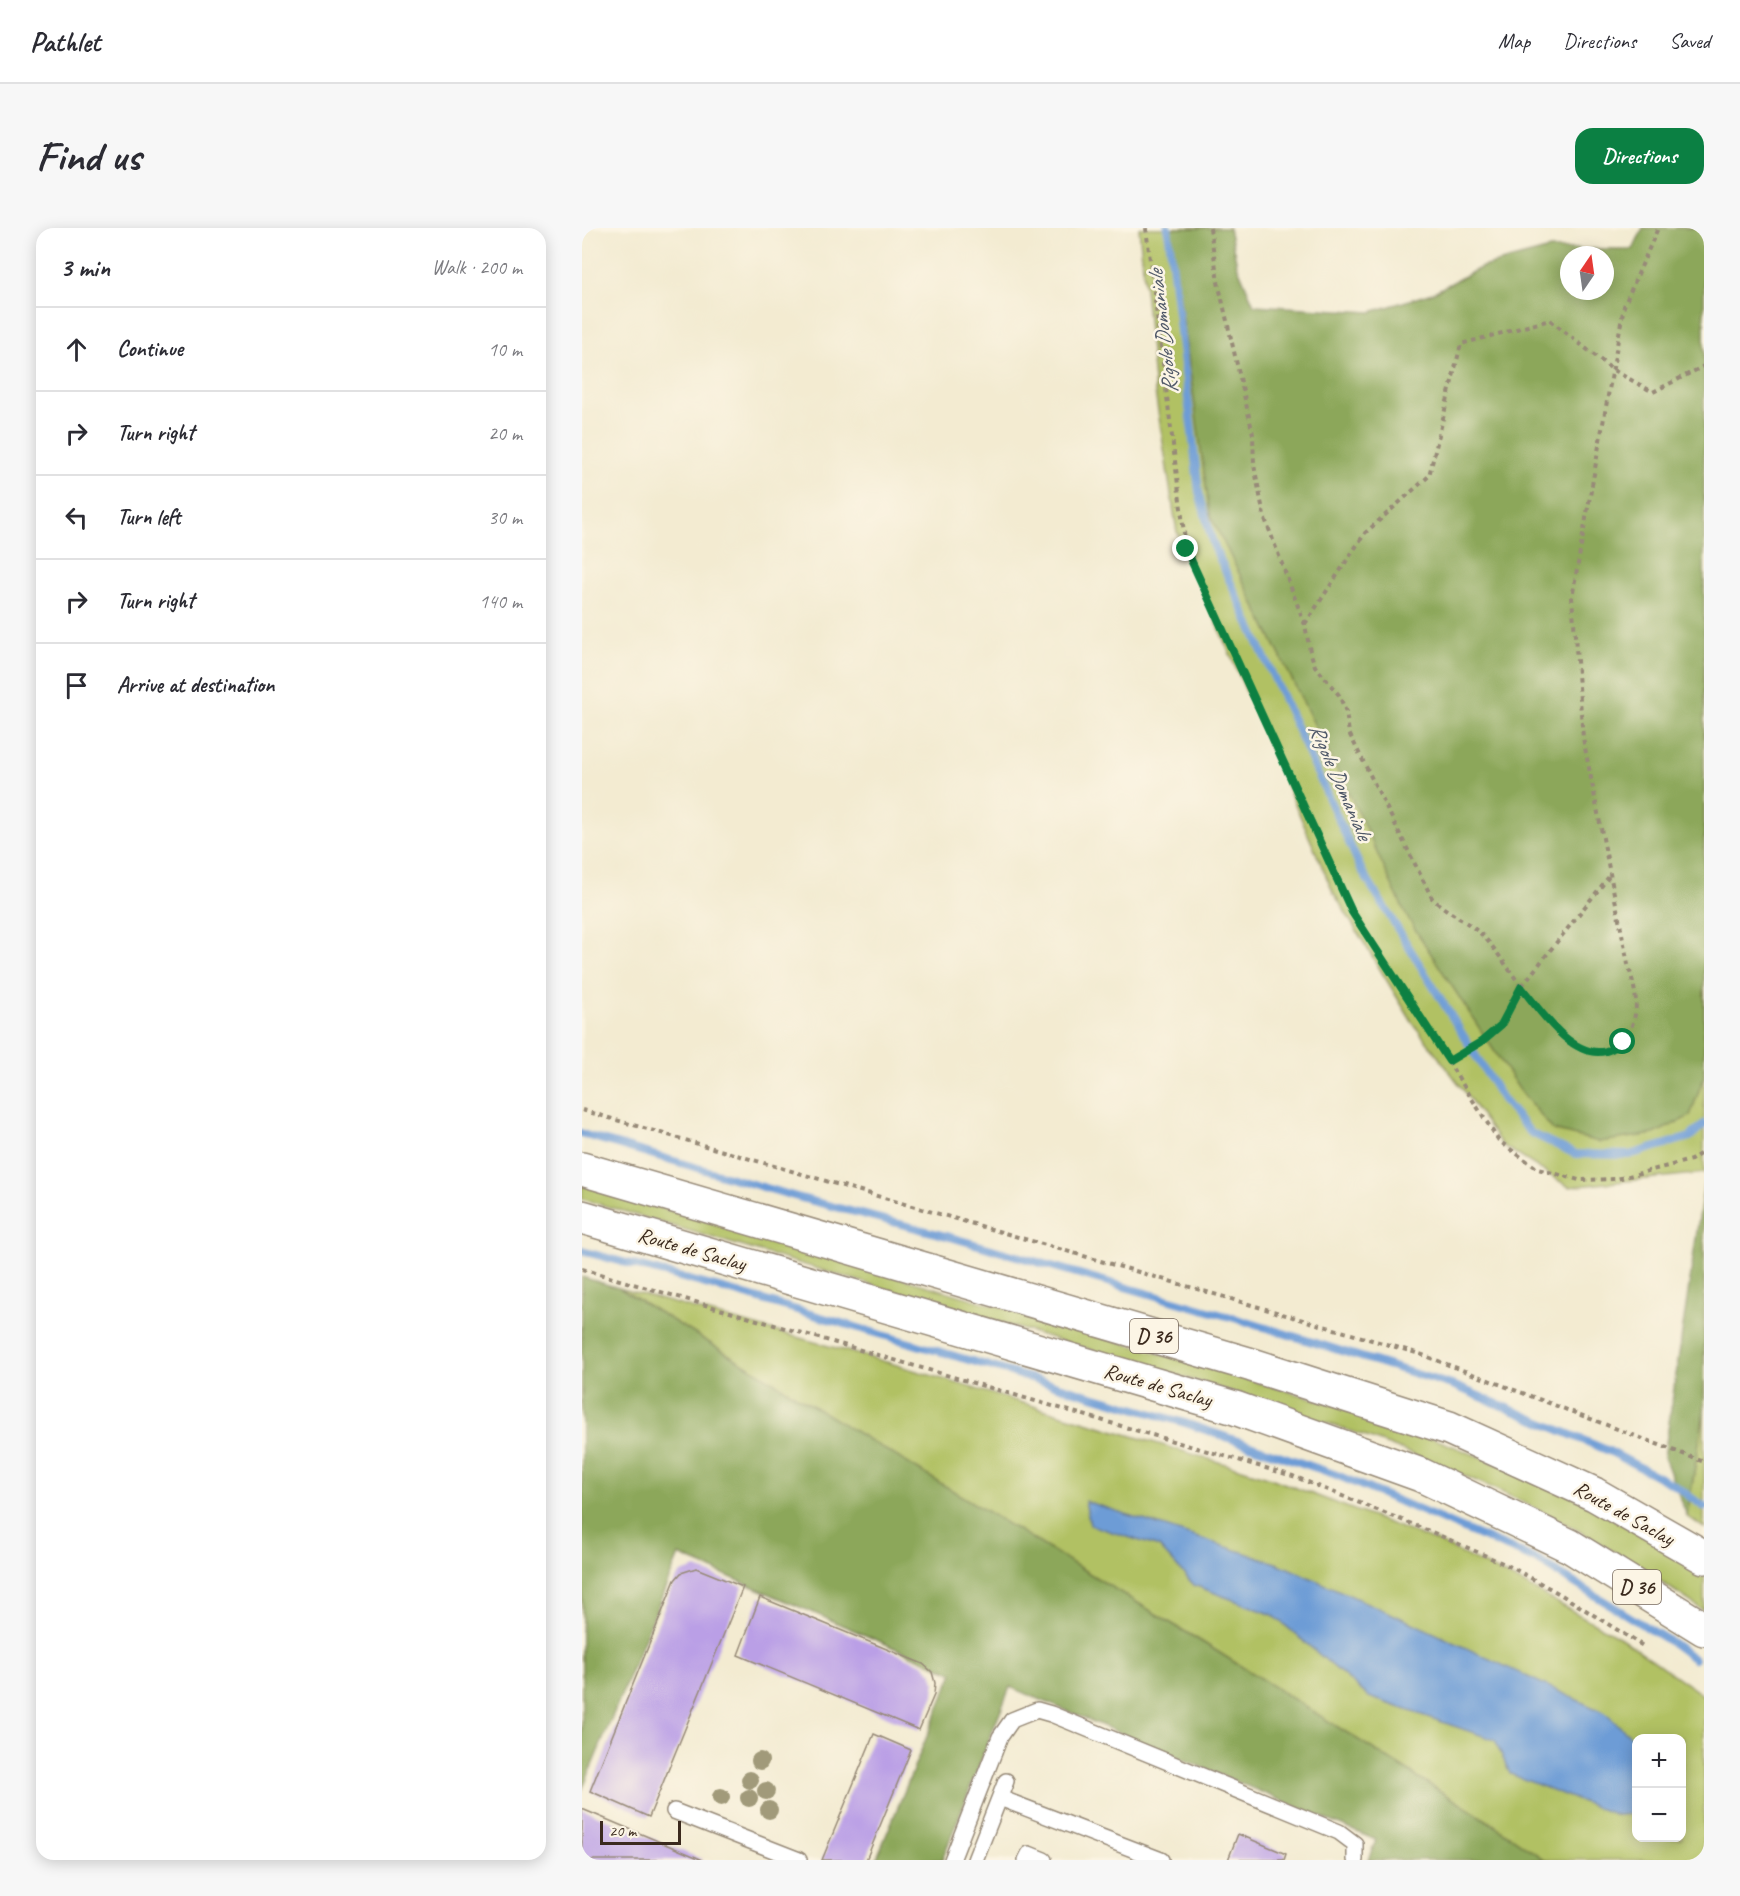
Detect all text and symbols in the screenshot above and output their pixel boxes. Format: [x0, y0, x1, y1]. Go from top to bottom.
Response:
text: Pathlet [30, 24, 100, 59]
text: Map [1498, 28, 1530, 54]
text: Directions [1563, 28, 1636, 54]
text: Saved [1669, 28, 1710, 54]
button: Directions [1575, 128, 1704, 184]
text: Find us [36, 130, 141, 183]
north arrow [1560, 246, 1614, 300]
text: 3 min [60, 251, 110, 284]
text: Walk · 200 m [432, 255, 522, 280]
water label: Rigole Domaniale [1141, 265, 1184, 395]
icon: ahead [60, 333, 93, 366]
text: Continue [117, 335, 183, 363]
text: 10 m [488, 337, 522, 362]
icon: right [60, 417, 93, 450]
text: Turn right [117, 419, 194, 447]
text: 20 m [488, 421, 522, 446]
icon: left [60, 501, 93, 534]
text: Turn left [117, 503, 181, 531]
text: 30 m [488, 505, 522, 530]
route end [1172, 535, 1198, 561]
icon: right [60, 585, 93, 618]
text: Turn right [117, 587, 194, 615]
text: 140 m [479, 589, 522, 614]
icon: arrive [60, 669, 93, 702]
text: Arrive at destination [117, 671, 274, 699]
water label: Rigole Domaniale [1302, 719, 1380, 847]
route start [1609, 1028, 1635, 1054]
street label: Route de Saclay [635, 1221, 751, 1277]
road number: D 36 [1130, 1319, 1178, 1353]
street label: Route de Saclay [1101, 1357, 1217, 1413]
street label: Route de Saclay [1569, 1475, 1680, 1552]
road number: D 36 [1613, 1570, 1661, 1604]
map controls [1632, 1734, 1686, 1842]
button: + [1632, 1734, 1686, 1788]
button: − [1632, 1788, 1686, 1842]
scale bar [600, 1818, 681, 1846]
text: 20 m [609, 1821, 636, 1841]

